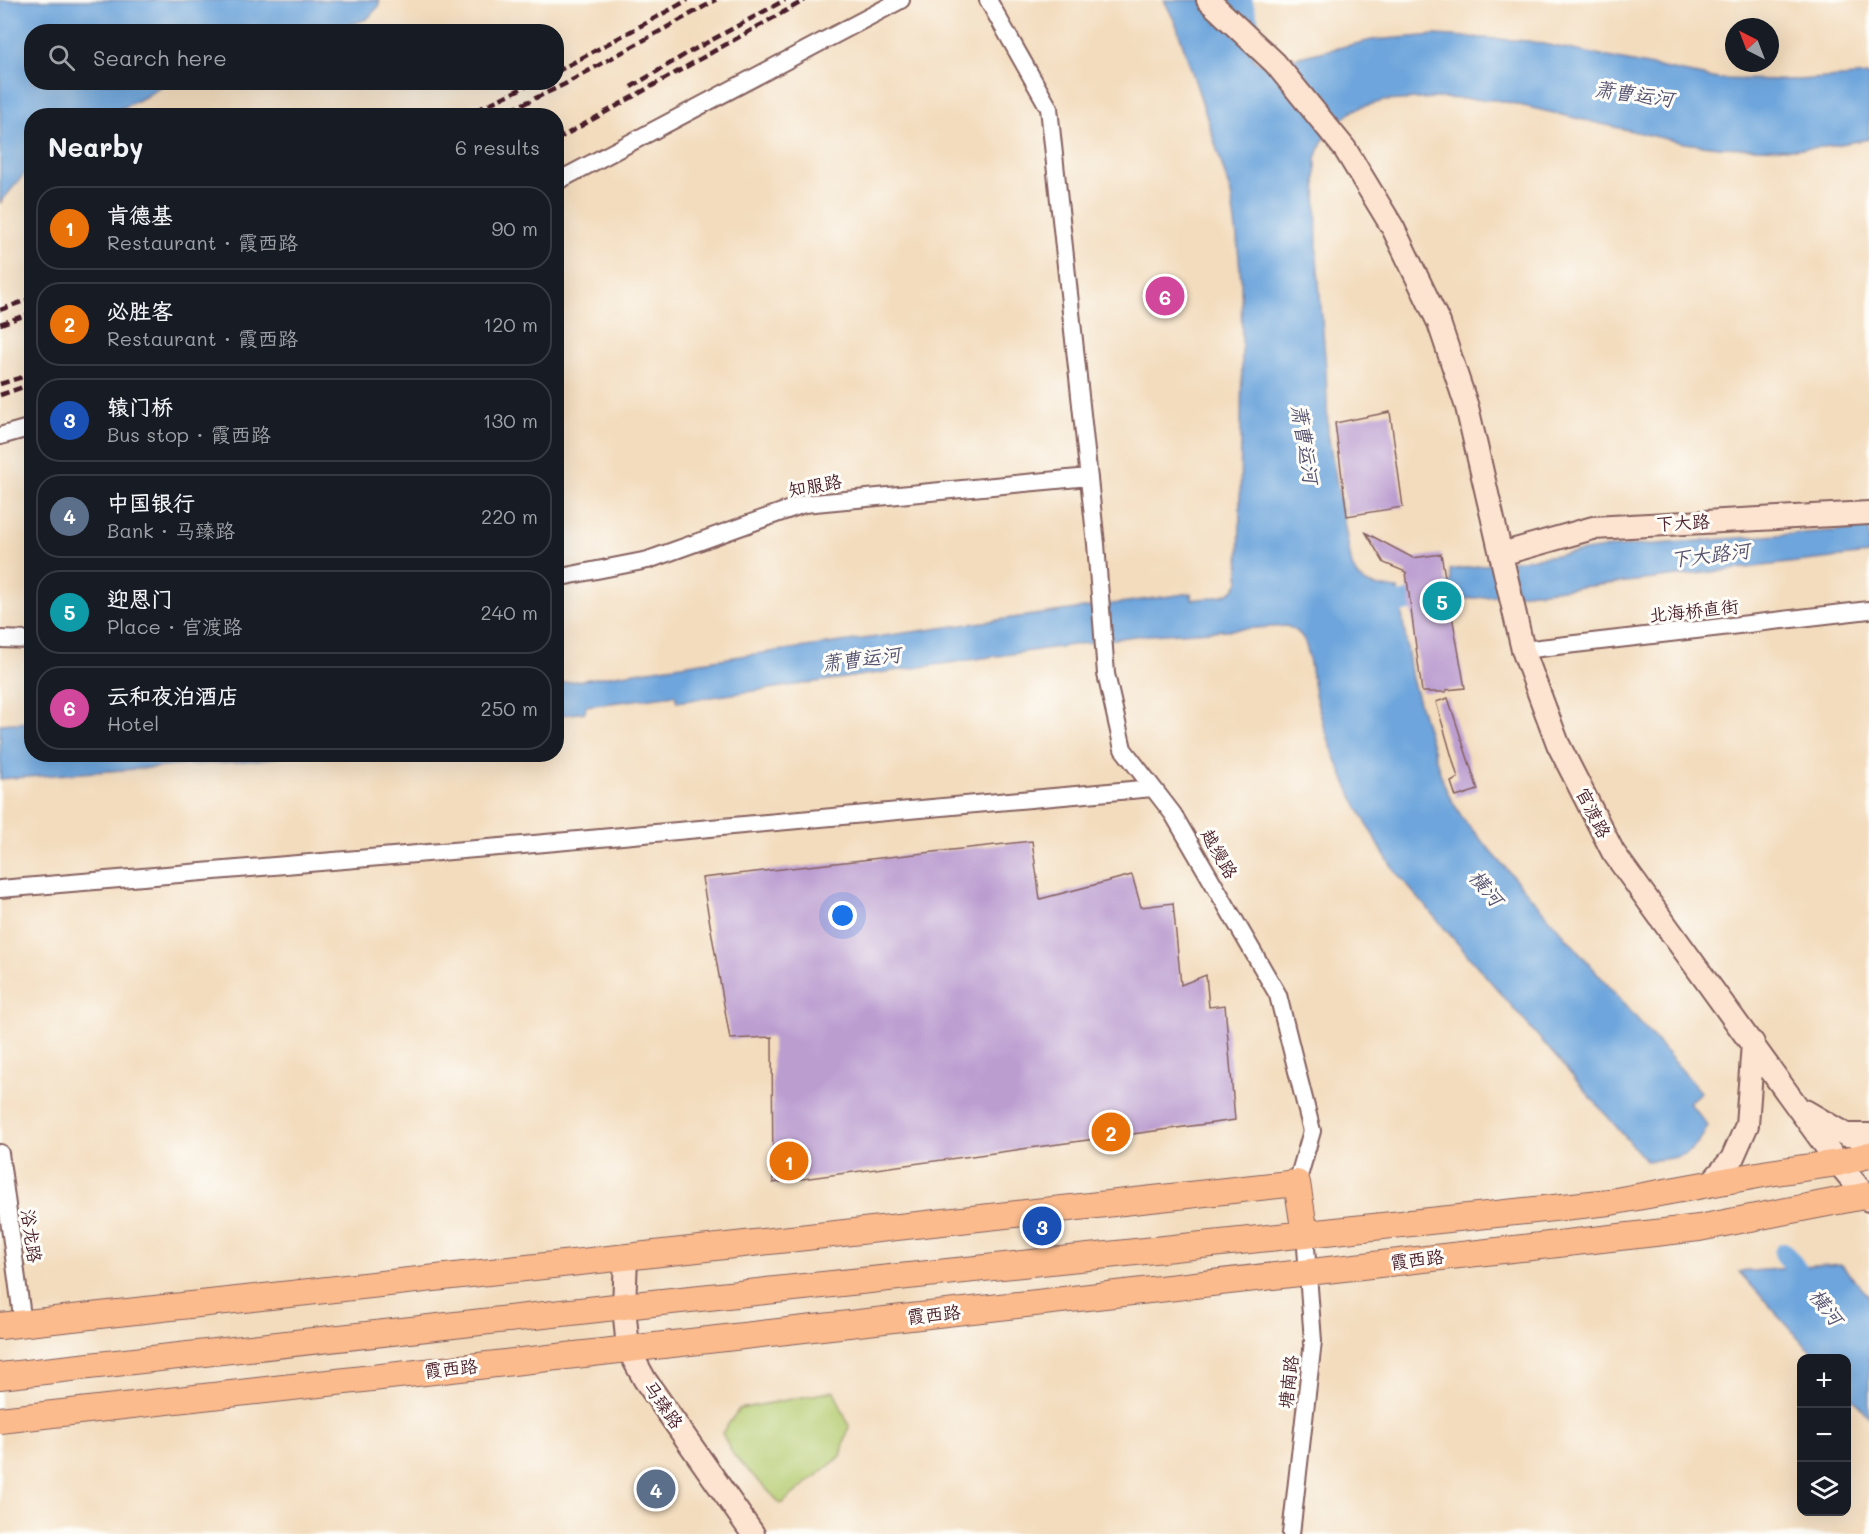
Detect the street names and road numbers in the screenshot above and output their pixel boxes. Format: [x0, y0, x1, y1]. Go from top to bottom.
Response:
street label: 知服路 [786, 469, 843, 502]
street label: 下大路 [1655, 509, 1711, 535]
street label: 北海桥直街 [1648, 593, 1740, 627]
street label: 官渡路 [1571, 783, 1617, 842]
street label: 越缦路 [1196, 824, 1244, 883]
street label: 浴龙路 [16, 1207, 48, 1264]
street label: 霞西路 [1389, 1244, 1445, 1274]
street label: 霞西路 [906, 1299, 962, 1329]
street label: 霞西路 [423, 1353, 479, 1383]
street label: 塘南路 [1273, 1354, 1303, 1410]
street label: 马臻路 [639, 1375, 689, 1433]

